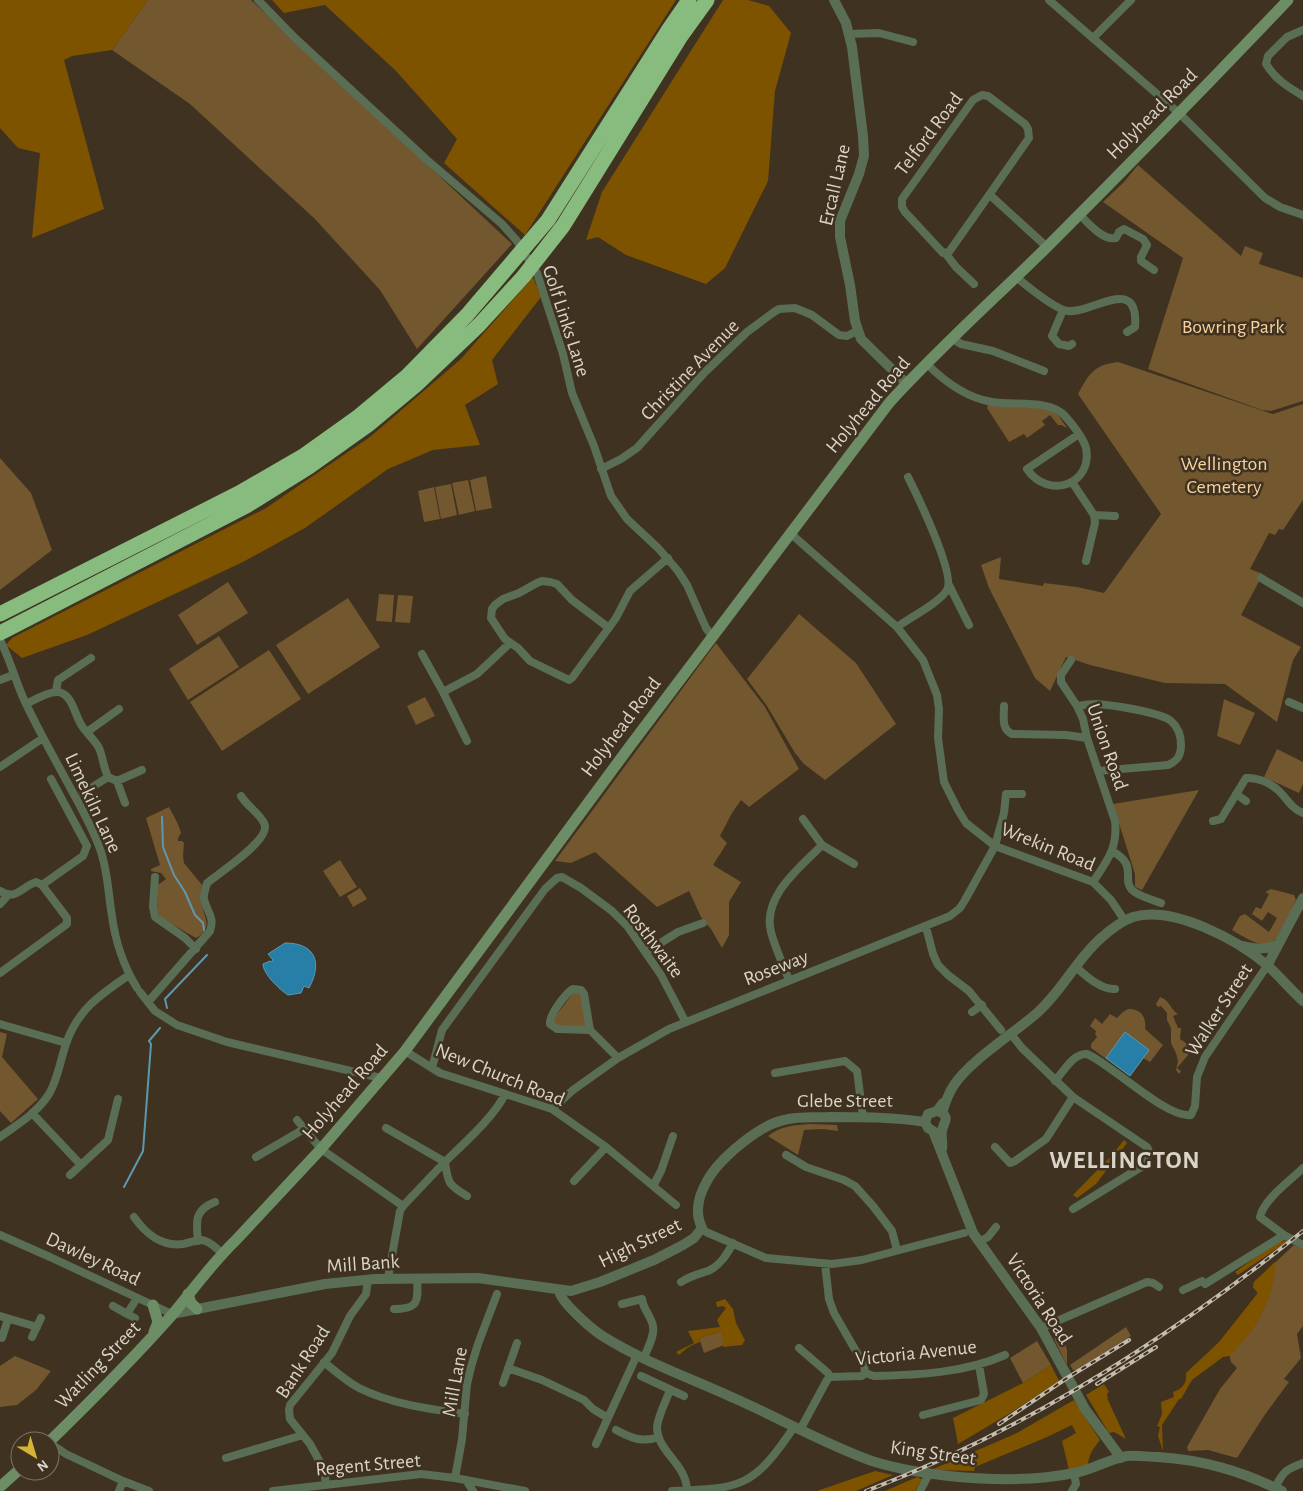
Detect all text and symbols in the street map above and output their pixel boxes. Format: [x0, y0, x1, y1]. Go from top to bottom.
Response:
street label: Holyhead Road [1103, 65, 1201, 163]
street label: Telford Road [892, 89, 966, 179]
street label: Ercall Lane [816, 142, 854, 228]
street label: Golf Links Lane [539, 263, 593, 379]
street label: Christine Avenue [637, 316, 743, 424]
park label: Bowring Park [1182, 317, 1284, 337]
street label: Holyhead Road [822, 353, 914, 457]
park label: Wellington Cemetery [1180, 454, 1268, 497]
street label: Holyhead Road [577, 674, 665, 780]
street label: Union Road [1083, 701, 1131, 793]
street label: Limekiln Lane [61, 750, 125, 856]
street label: Wrekin Road [998, 819, 1098, 875]
street label: Rosthwaite [619, 900, 687, 982]
street label: Roseway [741, 946, 812, 989]
street label: Walker Street [1182, 960, 1257, 1060]
street label: New Church Road [432, 1040, 568, 1110]
street label: Holyhead Road [298, 1041, 392, 1143]
street label: Glebe Street [797, 1091, 894, 1111]
district label: WELLINGTON [1049, 1148, 1201, 1173]
street label: High Street [596, 1214, 685, 1272]
street label: Dawley Road [43, 1229, 143, 1289]
street label: Victoria Road [1003, 1250, 1075, 1348]
street label: Mill Bank [326, 1251, 400, 1277]
street label: Watling Street [52, 1317, 145, 1412]
street label: Bank Road [272, 1322, 334, 1402]
street label: Victoria Avenue [854, 1337, 978, 1369]
street label: Mill Lane [439, 1345, 471, 1419]
north arrow [10, 1431, 60, 1481]
street label: King Street [889, 1437, 978, 1469]
street label: Regent Street [315, 1450, 422, 1480]
text: N [34, 1457, 51, 1474]

